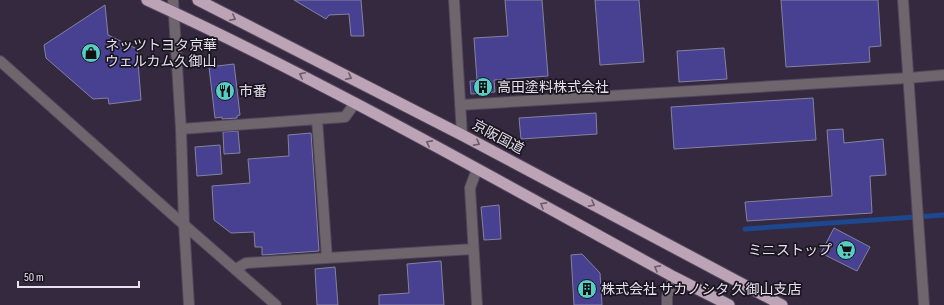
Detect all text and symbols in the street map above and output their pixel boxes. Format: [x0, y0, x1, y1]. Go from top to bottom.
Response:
one-way arrow [229, 13, 236, 21]
place label: ネッツトヨタ京華 ウェルカム久御山 [105, 37, 217, 70]
shop icon: ネッツトヨタ京華 ウェルカム久御山 [80, 42, 102, 64]
one-way arrow [299, 72, 306, 80]
one-way arrow [344, 72, 352, 80]
building icon: 高田塗料株式会社 [472, 76, 494, 98]
place label: 高田塗料株式会社 [497, 79, 609, 96]
restaurant icon: 市番 [214, 80, 236, 102]
place label: 市番 [239, 83, 267, 100]
street label: 京阪国道 [469, 116, 527, 158]
one-way arrow [473, 138, 480, 145]
one-way arrow [426, 140, 433, 148]
one-way arrow [587, 199, 595, 206]
one-way arrow [540, 203, 547, 210]
supermarket icon: ミニストップ [835, 239, 857, 261]
place label: ミニストップ [748, 242, 832, 259]
scale bar [18, 263, 139, 289]
one-way arrow [654, 265, 661, 273]
text: 50 m [24, 270, 44, 285]
building icon: 株式会社 サカノシタ 久御山支店 [576, 278, 598, 300]
place label: 株式会社 サカノシタ 久御山支店 [601, 281, 801, 298]

